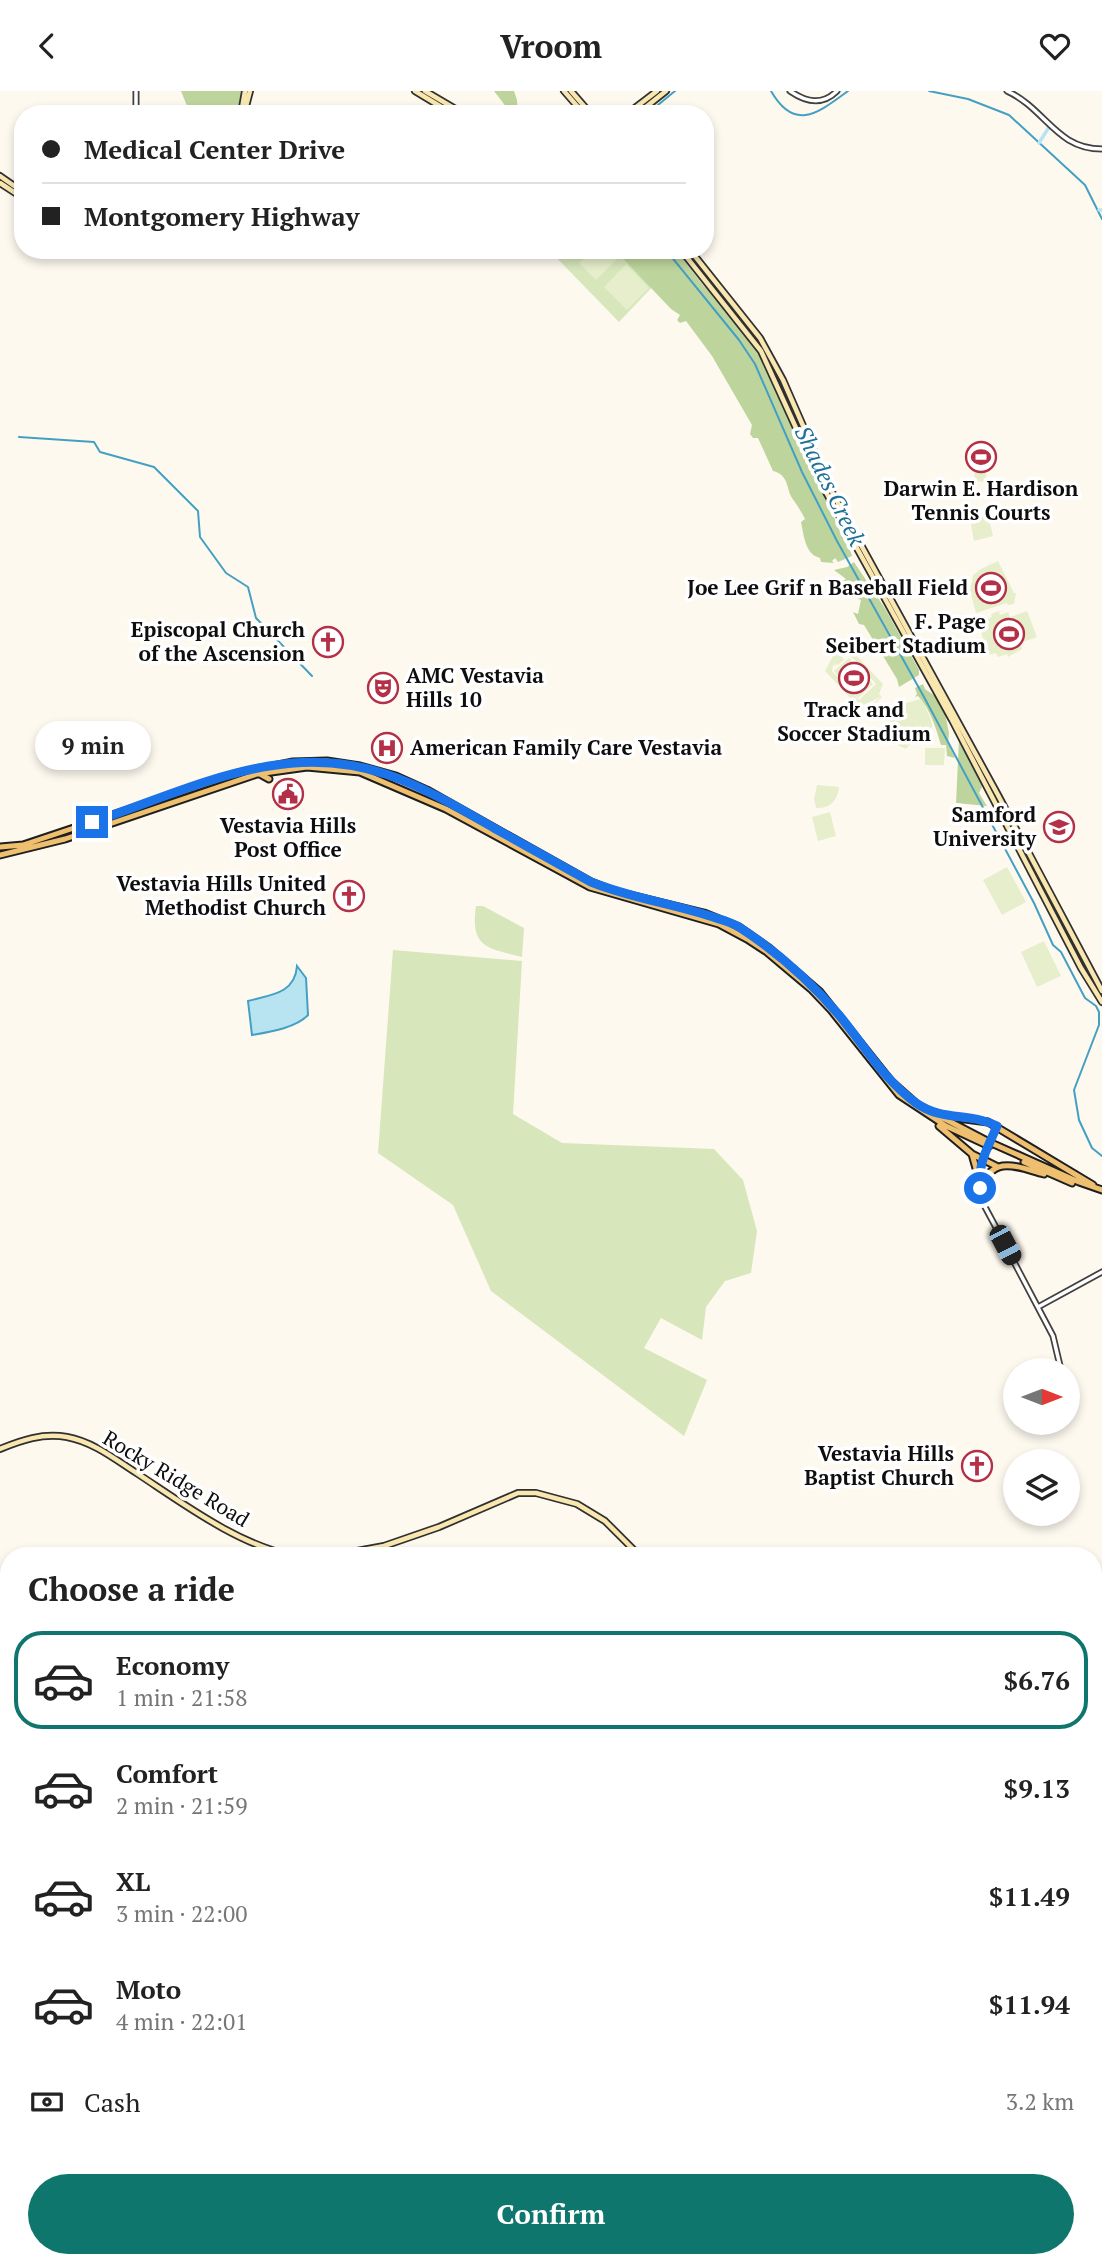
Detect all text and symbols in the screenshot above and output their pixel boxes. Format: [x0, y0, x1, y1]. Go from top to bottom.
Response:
text: Vroom [500, 25, 602, 67]
icon: back [28, 27, 66, 65]
icon: heart [1036, 27, 1074, 65]
text: Medical Center Drive [84, 132, 345, 166]
text: Montgomery Highway [84, 199, 360, 233]
water label: Shades Creek [788, 420, 873, 552]
sports icon: Darwin E. Hardison Tennis Courts [964, 440, 998, 474]
place label: Darwin E. Hardison Tennis Courts [884, 474, 1079, 526]
sports icon: Joe Lee Grif n Baseball Field [974, 571, 1008, 605]
place label: Joe Lee Grif n Baseball Field [687, 573, 968, 601]
place label: F. Page Seibert Stadium [825, 607, 987, 659]
place label: Episcopal Church of the Ascension [131, 615, 306, 667]
sports icon: F. Page Seibert Stadium [992, 617, 1026, 651]
church icon: Episcopal Church of the Ascension [311, 625, 345, 659]
place label: AMC Vestavia Hills 10 [406, 661, 544, 713]
sports icon: Track and Soccer Stadium [837, 661, 871, 695]
theatre icon: AMC Vestavia Hills 10 [366, 671, 400, 705]
place label: Track and Soccer Stadium [777, 695, 931, 747]
callout: 9 min [34, 721, 150, 769]
text: 9 min [62, 730, 124, 761]
hospital icon: American Family Care Vestavia [370, 731, 404, 765]
place label: American Family Care Vestavia [410, 733, 722, 761]
public building icon: Vestavia Hills Post Office [271, 777, 305, 811]
place label: Samford University [933, 800, 1037, 852]
route end [76, 806, 108, 838]
school or university icon: Samford University [1042, 810, 1076, 844]
place label: Vestavia Hills Post Office [220, 811, 356, 863]
place label: Vestavia Hills United Methodist Church [116, 869, 327, 921]
church icon: Vestavia Hills United Methodist Church [332, 879, 366, 913]
route start [964, 1172, 996, 1204]
car [986, 1222, 1025, 1268]
north arrow [1003, 1358, 1080, 1435]
map controls [1003, 1358, 1080, 1526]
street label: Rocky Ridge Road [98, 1423, 255, 1533]
place label: Vestavia Hills Baptist Church [804, 1439, 955, 1491]
church icon: Vestavia Hills Baptist Church [960, 1449, 994, 1483]
button: layers [1003, 1449, 1080, 1526]
text: Choose a ride [28, 1568, 235, 1610]
text: Economy [116, 1648, 229, 1682]
icon: car [32, 1649, 95, 1712]
text: $6.76 [1004, 1663, 1070, 1697]
text: 1 min · 21:58 [116, 1682, 248, 1713]
text: Comfort [116, 1756, 218, 1790]
icon: car [32, 1757, 95, 1820]
text: $9.13 [1004, 1771, 1070, 1805]
text: 2 min · 21:59 [116, 1790, 248, 1821]
text: XL [116, 1864, 150, 1898]
icon: car [32, 1865, 95, 1928]
text: $11.49 [989, 1879, 1070, 1913]
text: 3 min · 22:00 [116, 1898, 248, 1929]
text: Moto [116, 1972, 181, 2006]
icon: car [32, 1973, 95, 2036]
text: $11.94 [989, 1987, 1070, 2021]
text: 4 min · 22:01 [116, 2006, 248, 2037]
icon: cash [28, 2083, 66, 2121]
text: Cash [84, 2085, 140, 2119]
text: 3.2 km [1006, 2086, 1074, 2117]
button: Confirm [28, 2174, 1074, 2254]

